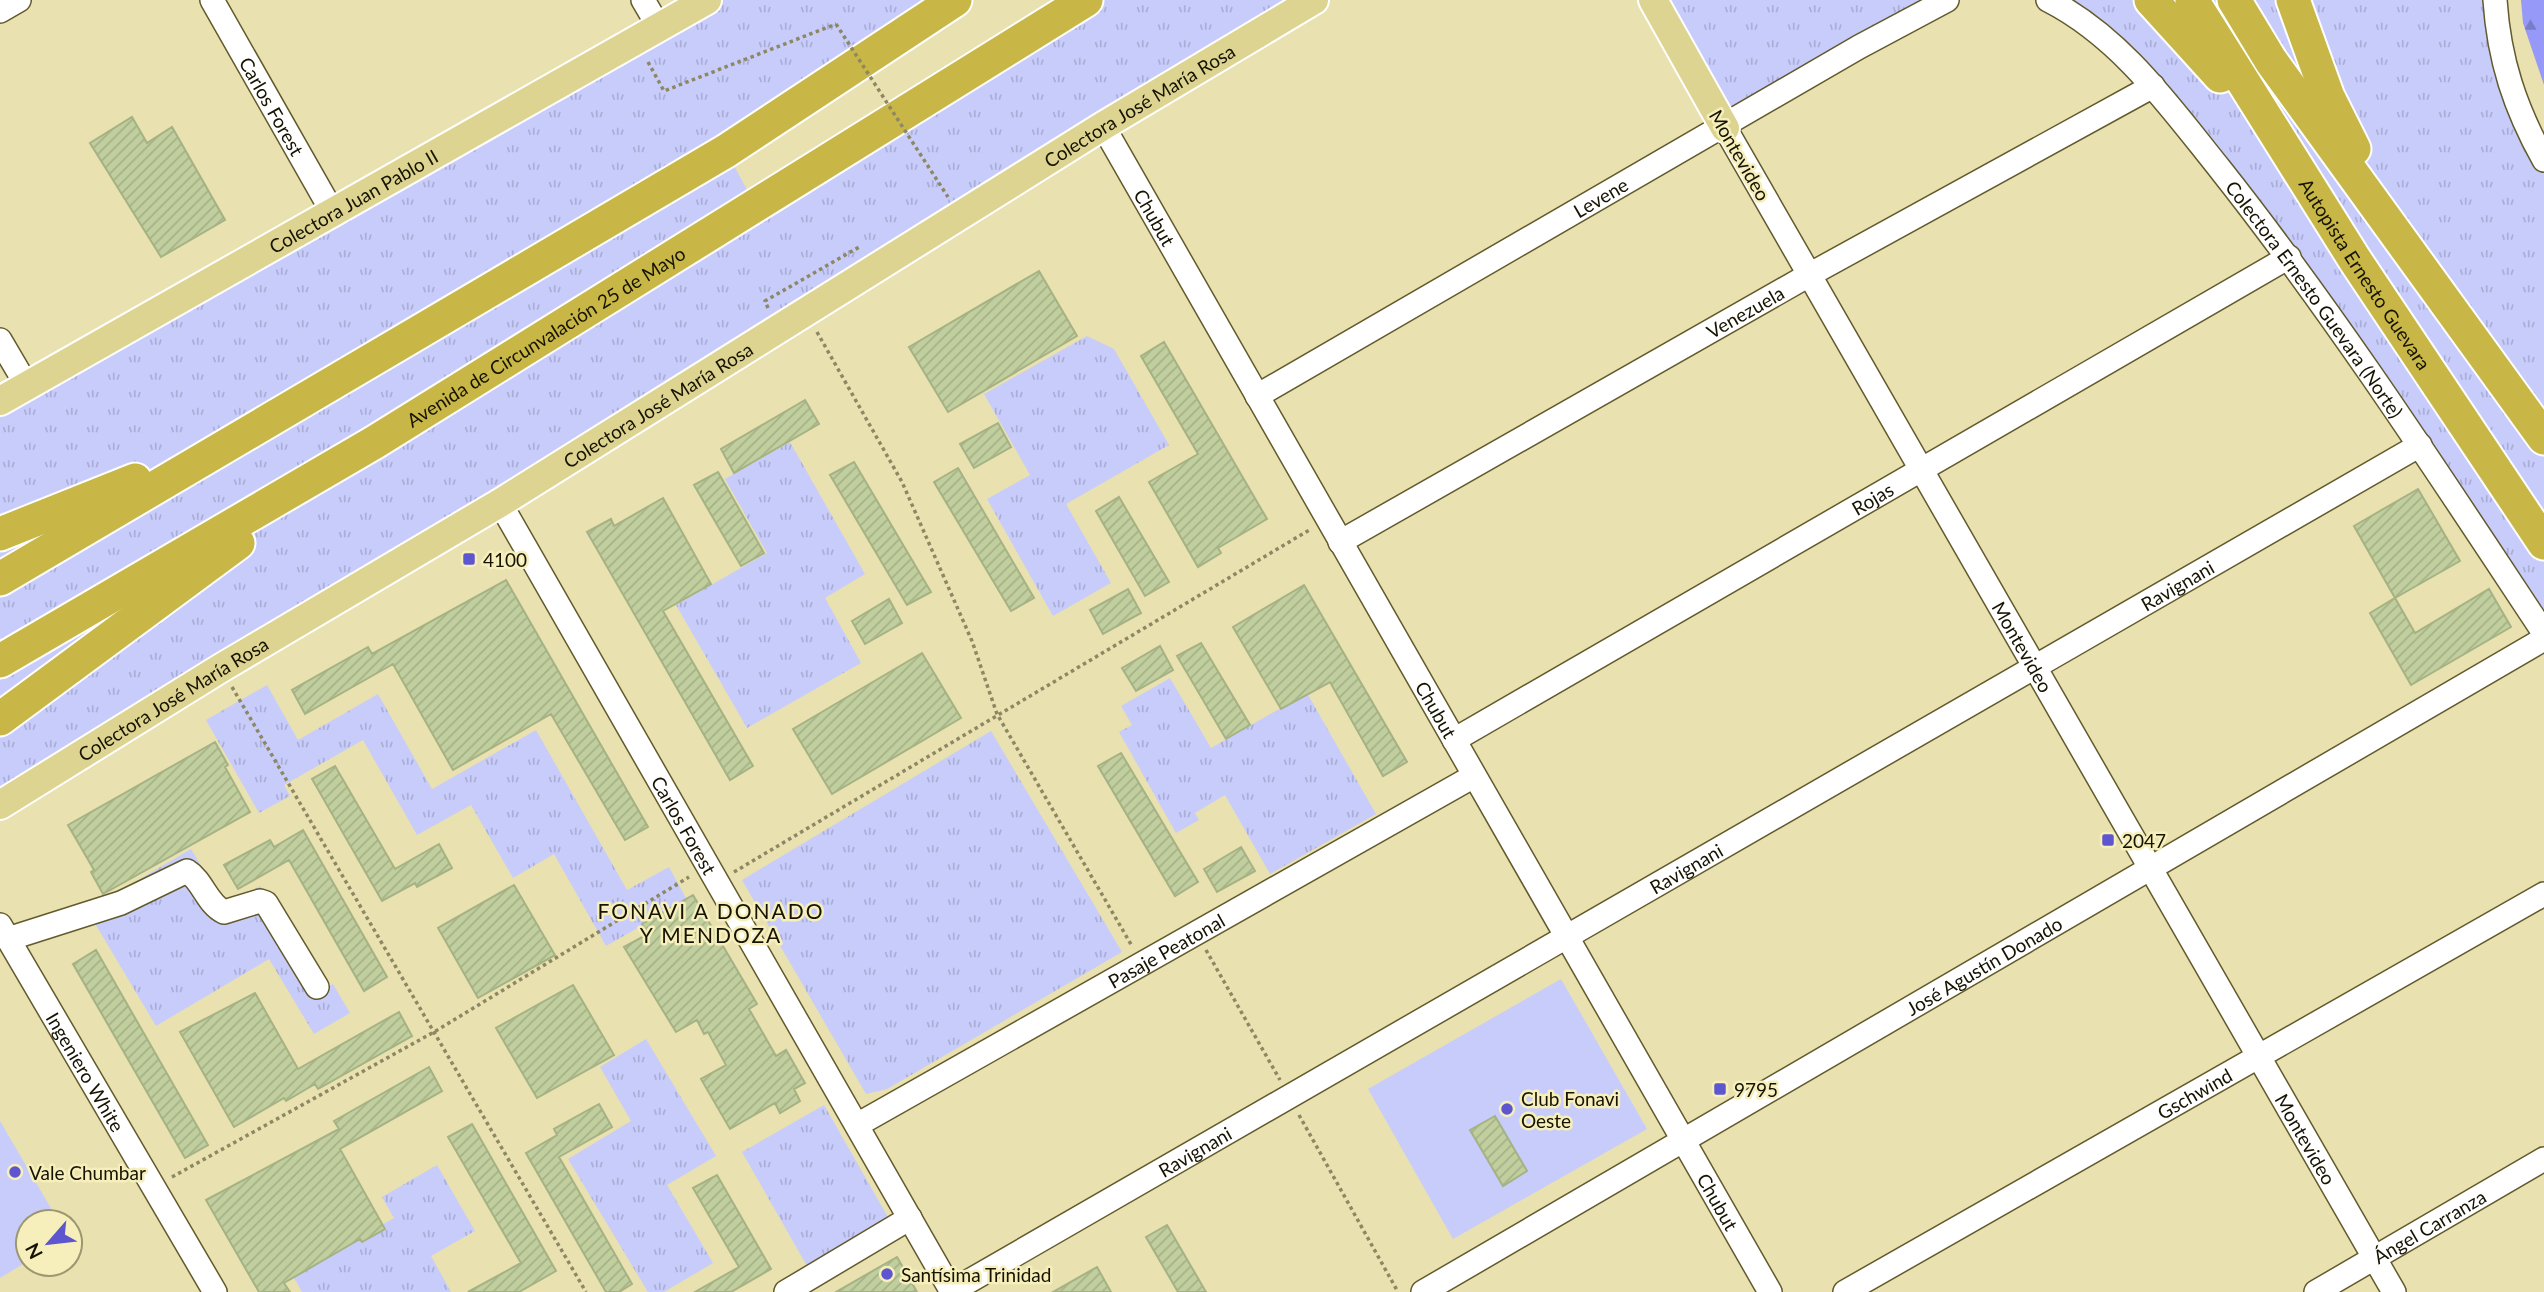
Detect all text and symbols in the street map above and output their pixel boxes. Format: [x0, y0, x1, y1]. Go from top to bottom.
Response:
street label: Colectora José María Rosa [1039, 39, 1239, 172]
street label: Carlos Forest [235, 53, 309, 160]
street label: Montevideo [1705, 106, 1775, 204]
street label: Colectora Juan Pablo II [265, 144, 442, 258]
street label: Levene [1569, 172, 1632, 222]
street label: Autopista Ernesto Guevara [2295, 174, 2436, 374]
street label: Colectora Ernesto Guevara (Norte) [2222, 176, 2408, 422]
street label: Chubut [1130, 185, 1181, 250]
street label: Avenida de Circunvalación 25 de Mayo [402, 241, 689, 431]
street label: Venezuela [1702, 280, 1788, 343]
street label: Colectora José María Rosa [559, 337, 757, 472]
street label: Rojas [1847, 477, 1897, 519]
place label: 4100 [483, 548, 527, 571]
marker: 4100 [461, 551, 477, 567]
street label: Ravignani [2136, 555, 2218, 615]
street label: Montevideo [1988, 597, 2058, 696]
street label: Colectora José María Rosa [73, 631, 272, 766]
street label: Chubut [1411, 677, 1462, 742]
street label: Carlos Forest [647, 772, 722, 878]
place label: 2047 [2122, 829, 2166, 852]
marker: 2047 [2100, 832, 2116, 848]
street label: Ravignani [1645, 838, 1726, 898]
district label: FONAVI A DONADO Y MENDOZA [597, 898, 825, 947]
street label: Pasaje Peatonal [1104, 908, 1228, 992]
street label: José Agustín Donado [1902, 911, 2066, 1020]
street label: Ingeniero White [42, 1008, 130, 1135]
street label: Gschwind [2153, 1063, 2236, 1123]
place label: 9795 [1734, 1078, 1778, 1101]
marker: 9795 [1712, 1081, 1728, 1097]
place label: Club Fonavi Oeste [1521, 1087, 1619, 1132]
street label: Montevideo [2271, 1089, 2341, 1188]
marker: Club Fonavi Oeste [1499, 1101, 1515, 1117]
street label: Ravignani [1154, 1121, 1235, 1181]
place label: Vale Chumbar [29, 1161, 146, 1184]
marker: Vale Chumbar [7, 1164, 23, 1180]
street label: Chubut [1693, 1169, 1744, 1234]
street label: Ángel Carranza [2369, 1184, 2490, 1268]
north arrow [14, 1208, 84, 1278]
text: N [20, 1239, 47, 1263]
place label: Santísima Trinidad [901, 1263, 1051, 1286]
marker: Santísima Trinidad [879, 1266, 895, 1282]

